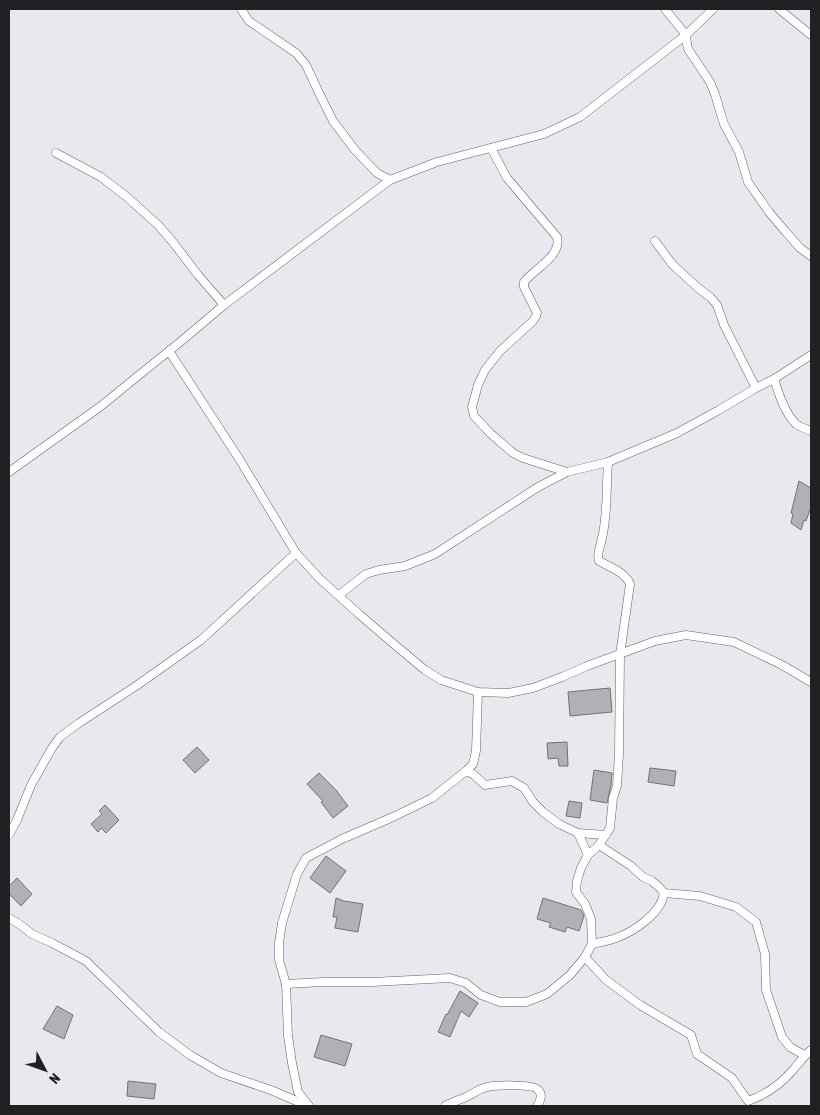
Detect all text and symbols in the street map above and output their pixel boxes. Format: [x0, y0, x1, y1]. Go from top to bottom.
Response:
north arrow [20, 1045, 70, 1095]
text: N [46, 1070, 64, 1087]

